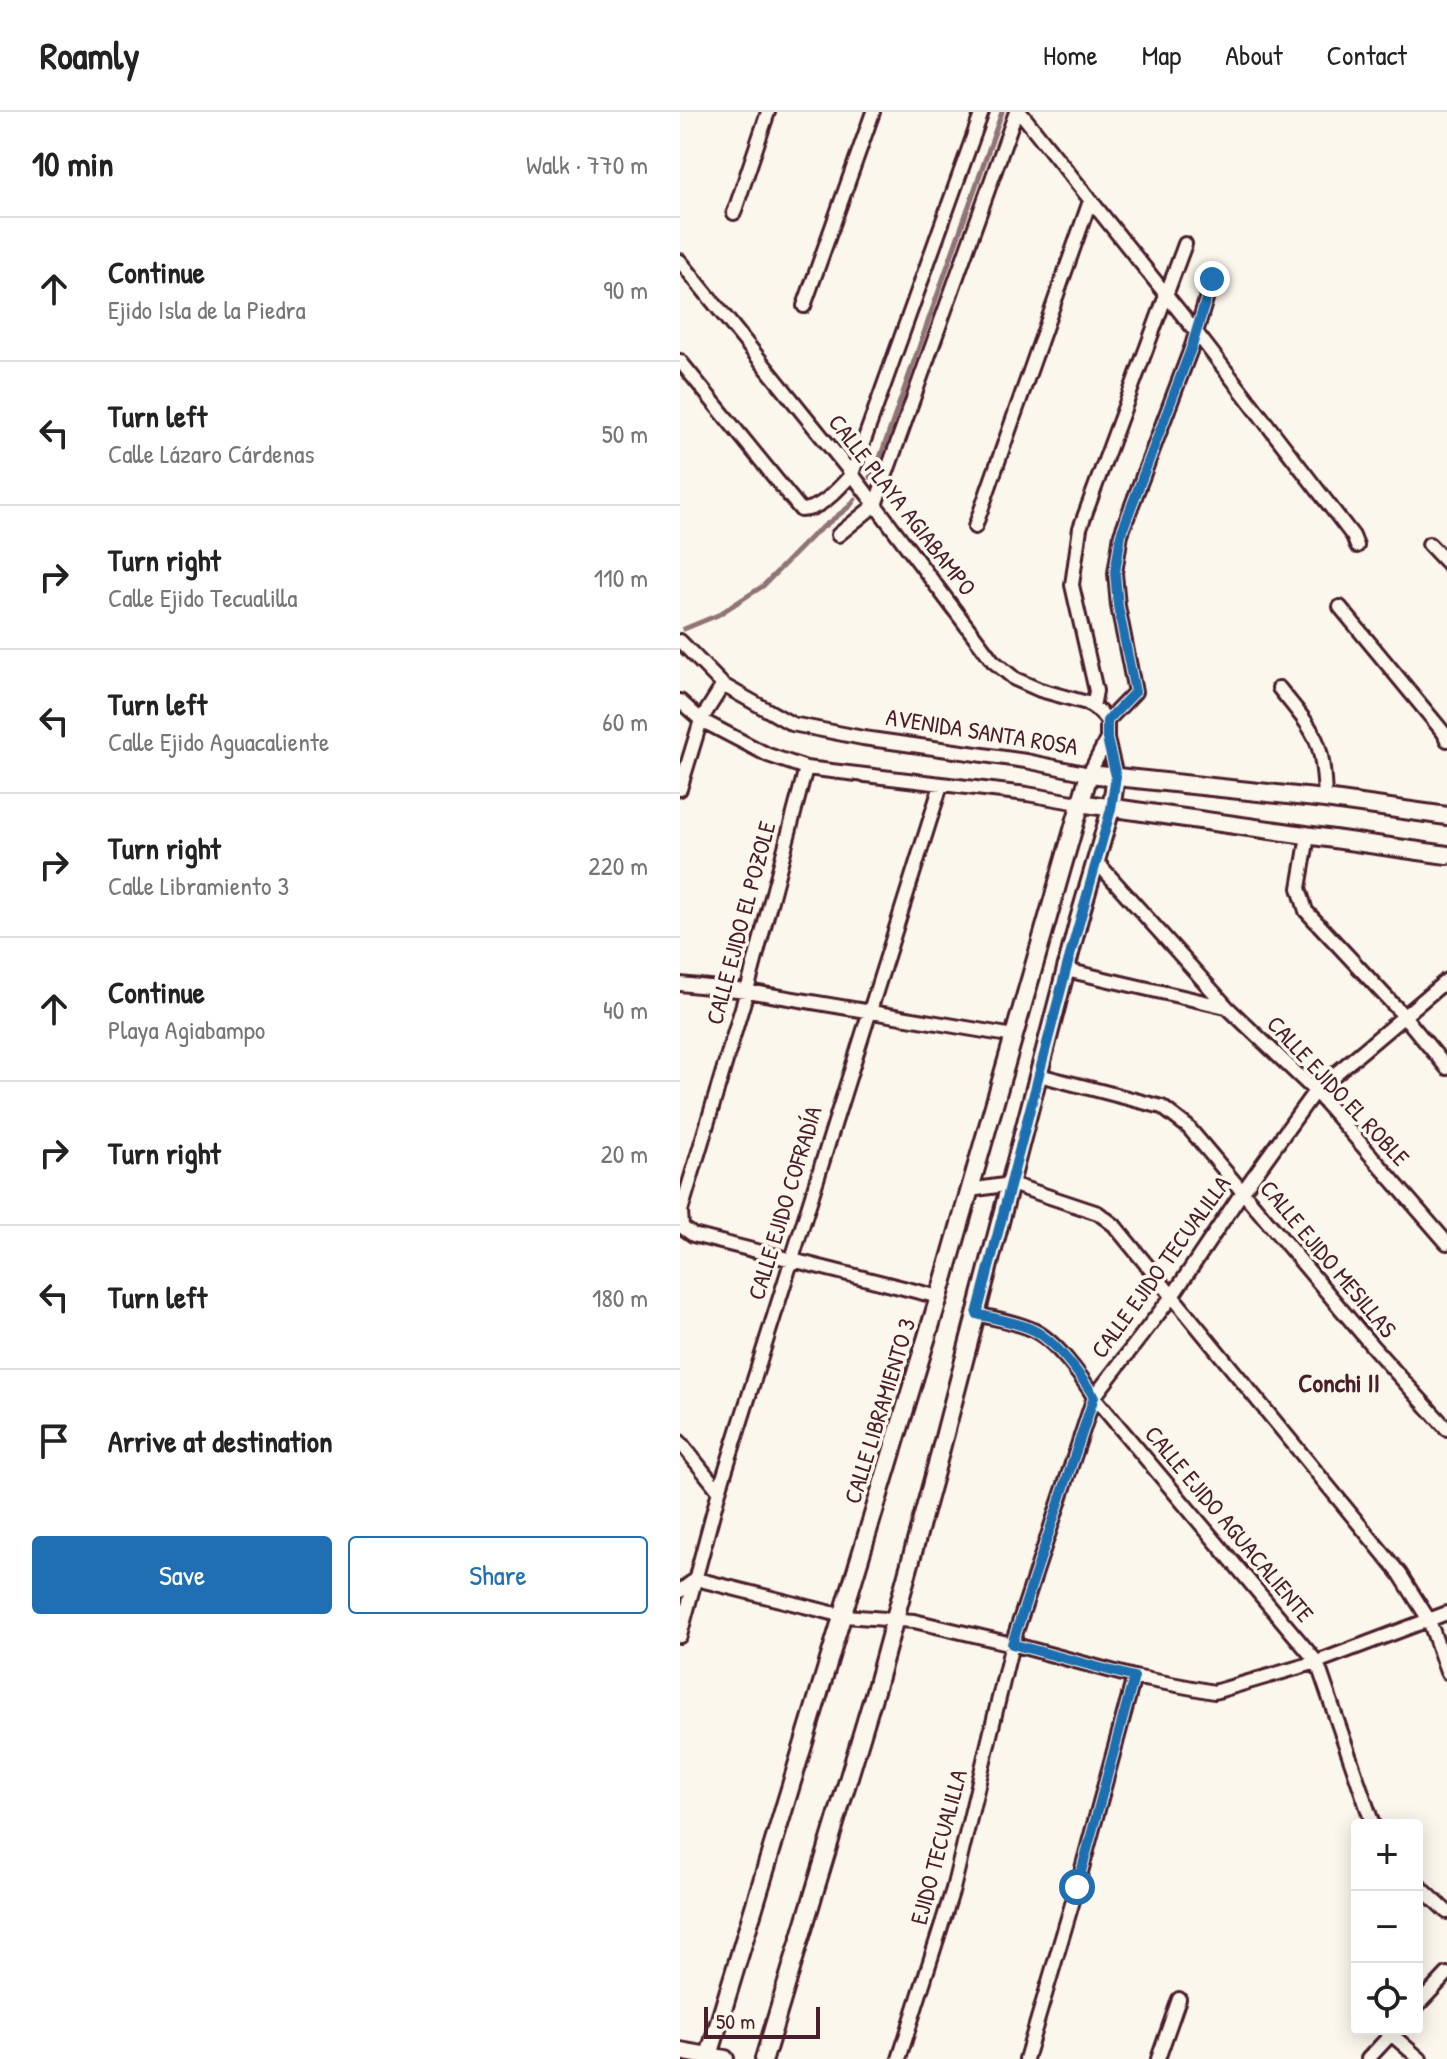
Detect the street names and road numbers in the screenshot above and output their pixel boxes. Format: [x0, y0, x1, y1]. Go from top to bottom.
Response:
street label: CALLE PLAYA AGIABAMPO [822, 407, 984, 602]
street label: AVENIDA SANTA ROSA [884, 700, 1081, 762]
street label: CALLE EJIDO EL POZOLE [698, 817, 783, 1028]
street label: CALLE EJIDO EL ROBLE [1260, 1008, 1417, 1173]
street label: CALLE EJIDO COFRADÍA [739, 1102, 829, 1304]
street label: CALLE EJIDO TECUALILLA [1083, 1168, 1237, 1364]
street label: CALLE EJIDO MESILLAS [1253, 1173, 1404, 1344]
street label: CALLE LIBRAMIENTO 3 [836, 1314, 922, 1507]
street label: CALLE EJIDO AGUACALIENTE [1138, 1418, 1322, 1629]
street label: EJIDO TECUALILLA [902, 1765, 974, 1928]

